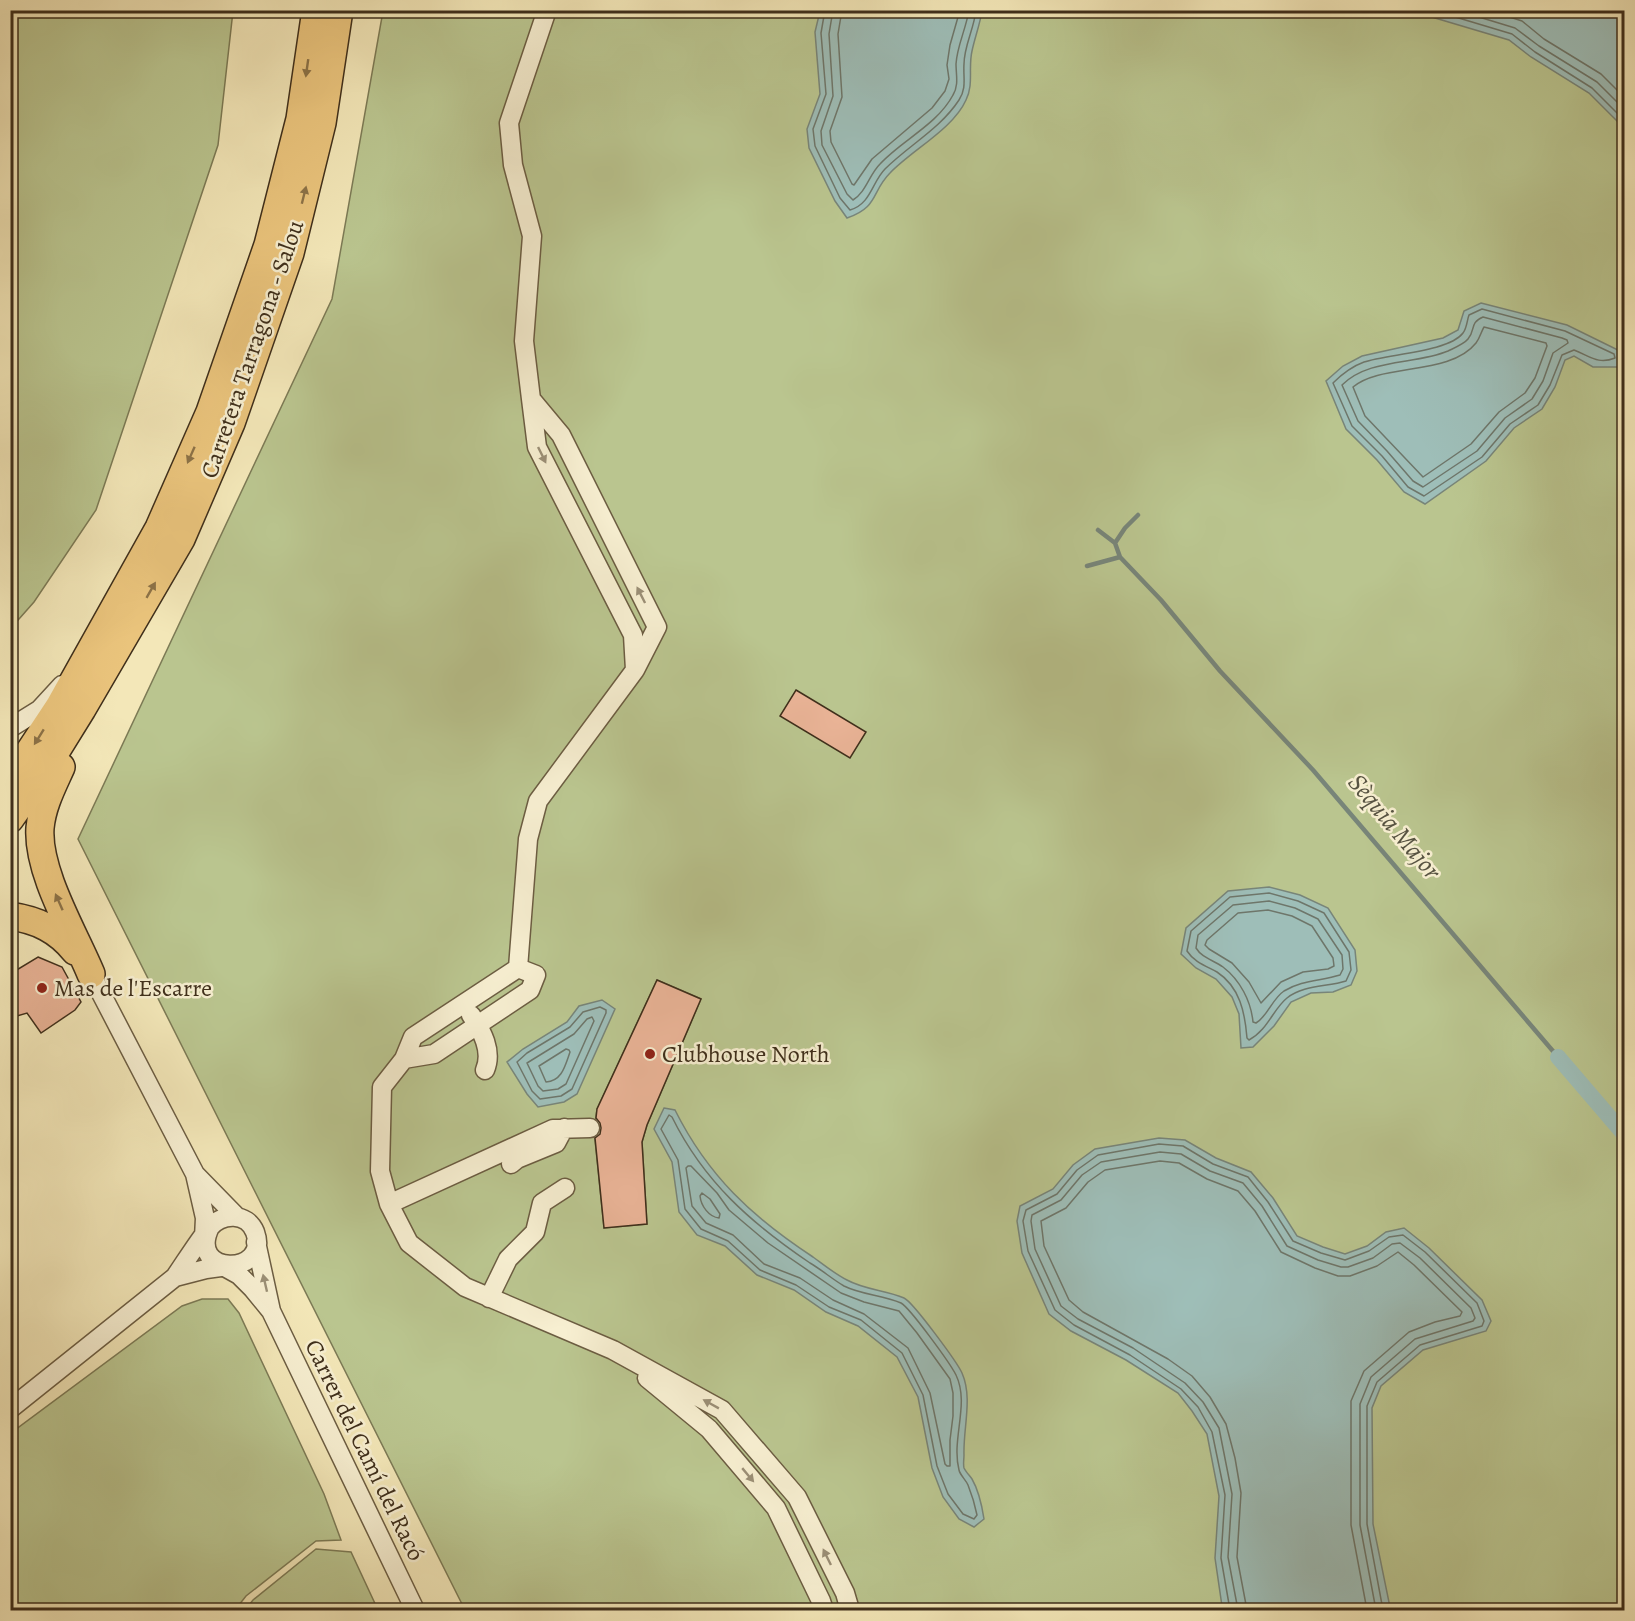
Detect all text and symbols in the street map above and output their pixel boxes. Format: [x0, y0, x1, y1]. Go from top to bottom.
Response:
one-way arrow [303, 59, 312, 78]
one-way arrow [300, 186, 310, 204]
street label: Carretera Tarragona - Salou [193, 216, 311, 482]
one-way arrow [187, 447, 196, 464]
one-way arrow [537, 447, 547, 464]
one-way arrow [145, 582, 155, 599]
one-way arrow [636, 586, 646, 603]
one-way arrow [34, 729, 45, 746]
water label: Sèquia Major [1340, 766, 1450, 887]
one-way arrow [54, 893, 63, 910]
place label: Mas de l'Escarre [54, 972, 212, 1004]
marker: Mas de l'Escarre [35, 981, 49, 995]
place label: Clubhouse North [662, 1038, 830, 1070]
marker: Clubhouse North [643, 1047, 657, 1061]
one-way arrow [260, 1273, 269, 1292]
street label: Carrer del Camí del Racó [297, 1334, 433, 1566]
one-way arrow [702, 1399, 719, 1409]
one-way arrow [741, 1467, 754, 1482]
one-way arrow [822, 1548, 832, 1566]

